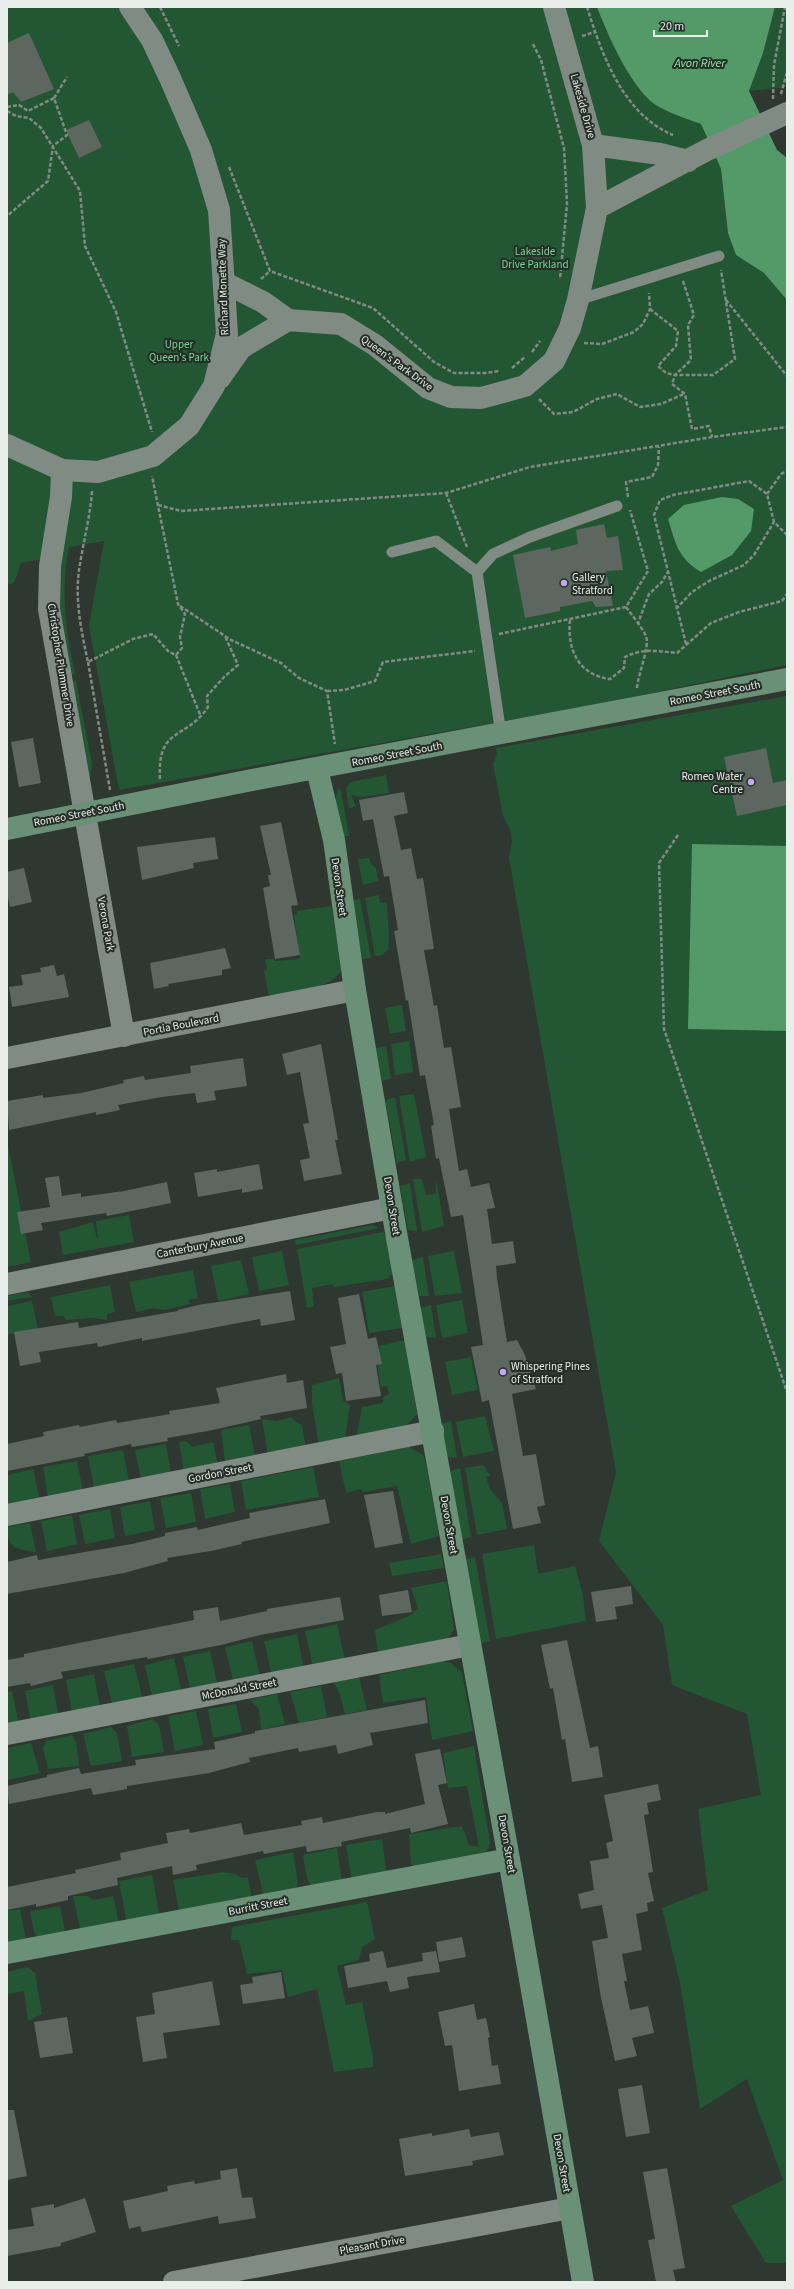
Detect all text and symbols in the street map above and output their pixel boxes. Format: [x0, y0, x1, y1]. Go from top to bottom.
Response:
scale bar [654, 12, 707, 38]
text: 20 m [660, 18, 684, 35]
water label: Avon River [674, 55, 726, 72]
street label: Lakeside Drive [567, 72, 600, 141]
street label: Richard Monette Way [214, 238, 232, 336]
park label: Lakeside Drive Parkland [501, 244, 569, 272]
street label: Queen's Park Drive [358, 332, 437, 395]
park label: Upper Queen's Park [149, 337, 210, 365]
place label: Gallery Stratford [572, 570, 613, 598]
marker: Gallery Stratford [559, 578, 569, 588]
street label: Christopher Plummer Drive [44, 602, 78, 728]
street label: Romeo Street South [668, 677, 762, 709]
street label: Romeo Street South [350, 738, 444, 770]
place label: Romeo Water Centre [681, 769, 744, 797]
marker: Romeo Water Centre [746, 777, 756, 787]
street label: Romeo Street South [32, 798, 126, 830]
street label: Devon Street [327, 857, 351, 918]
street label: Verona Park [94, 896, 118, 953]
street label: Portia Boulevard [142, 1010, 220, 1040]
street label: Devon Street [380, 1176, 404, 1237]
street label: Canterbury Avenue [155, 1230, 245, 1262]
place label: Whispering Pines of Stratford [511, 1359, 590, 1387]
marker: Whispering Pines of Stratford [498, 1367, 508, 1377]
street label: Gordon Street [187, 1459, 253, 1486]
street label: Devon Street [436, 1495, 462, 1556]
street label: McDonald Street [200, 1674, 278, 1704]
street label: Devon Street [494, 1814, 520, 1875]
street label: Burritt Street [227, 1893, 289, 1919]
street label: Devon Street [549, 2133, 575, 2194]
street label: Pleasant Drive [338, 2232, 406, 2258]

